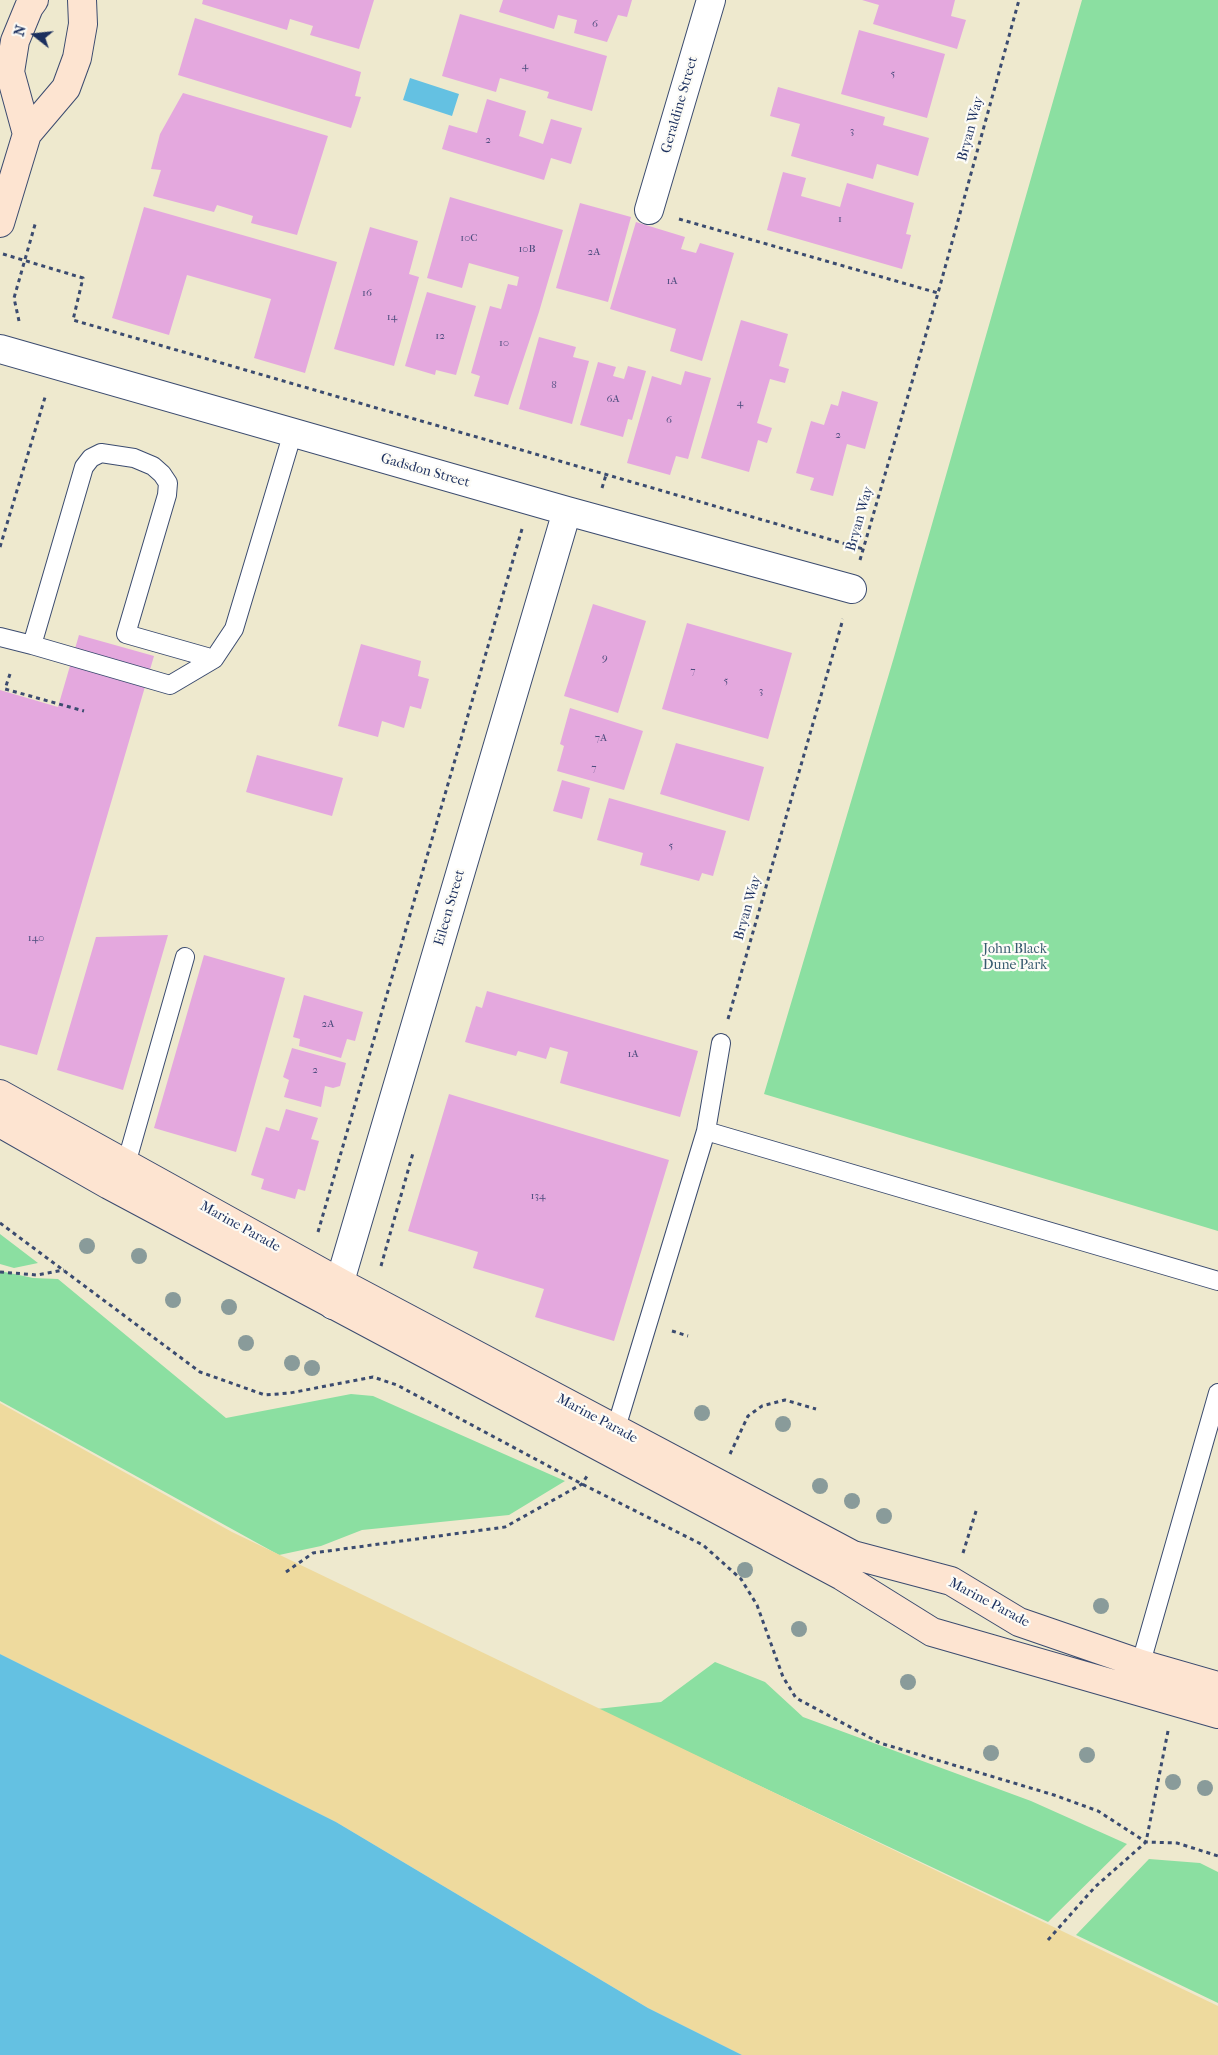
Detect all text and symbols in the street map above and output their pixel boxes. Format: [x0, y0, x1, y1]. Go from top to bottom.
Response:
north arrow [10, 10, 60, 60]
house number: 6 [592, 17, 598, 31]
text: N [10, 23, 30, 38]
street label: Geraldine Street [658, 55, 702, 155]
house number: 4 [522, 59, 528, 73]
house number: 5 [891, 67, 895, 81]
street label: Bryan Way [954, 95, 988, 163]
house number: 3 [850, 124, 854, 138]
house number: 2 [485, 133, 491, 147]
house number: 1 [838, 212, 842, 226]
house number: 10C [460, 231, 478, 245]
house number: 10B [518, 242, 536, 256]
house number: 2A [588, 245, 600, 259]
house number: 1A [666, 274, 678, 288]
house number: 16 [362, 286, 372, 300]
house number: 14 [387, 310, 397, 324]
house number: 12 [435, 329, 445, 343]
house number: 10 [499, 336, 509, 350]
house number: 8 [551, 378, 557, 392]
house number: 6A [606, 392, 620, 406]
house number: 4 [737, 396, 743, 410]
house number: 6 [666, 413, 672, 427]
house number: 2 [835, 428, 841, 442]
street label: Gadsdon Street [379, 450, 471, 492]
street label: Bryan Way [843, 485, 877, 553]
house number: 9 [602, 651, 608, 665]
house number: 7 [690, 664, 696, 678]
house number: 5 [724, 674, 728, 688]
house number: 3 [759, 684, 763, 698]
house number: 7A [595, 731, 607, 745]
house number: 7 [591, 761, 597, 775]
house number: 5 [669, 839, 673, 853]
street label: Eileen Street [431, 868, 469, 948]
street label: Bryan Way [731, 874, 765, 942]
house number: 140 [28, 931, 44, 945]
park label: John Black Dune Park [983, 942, 1047, 974]
house number: 2A [322, 1017, 334, 1031]
house number: 1A [627, 1047, 639, 1061]
house number: 2 [312, 1063, 318, 1077]
house number: 134 [531, 1189, 545, 1203]
street label: Marine Parade [197, 1198, 283, 1256]
street label: Marine Parade [554, 1391, 640, 1447]
street label: Marine Parade [946, 1575, 1032, 1631]

